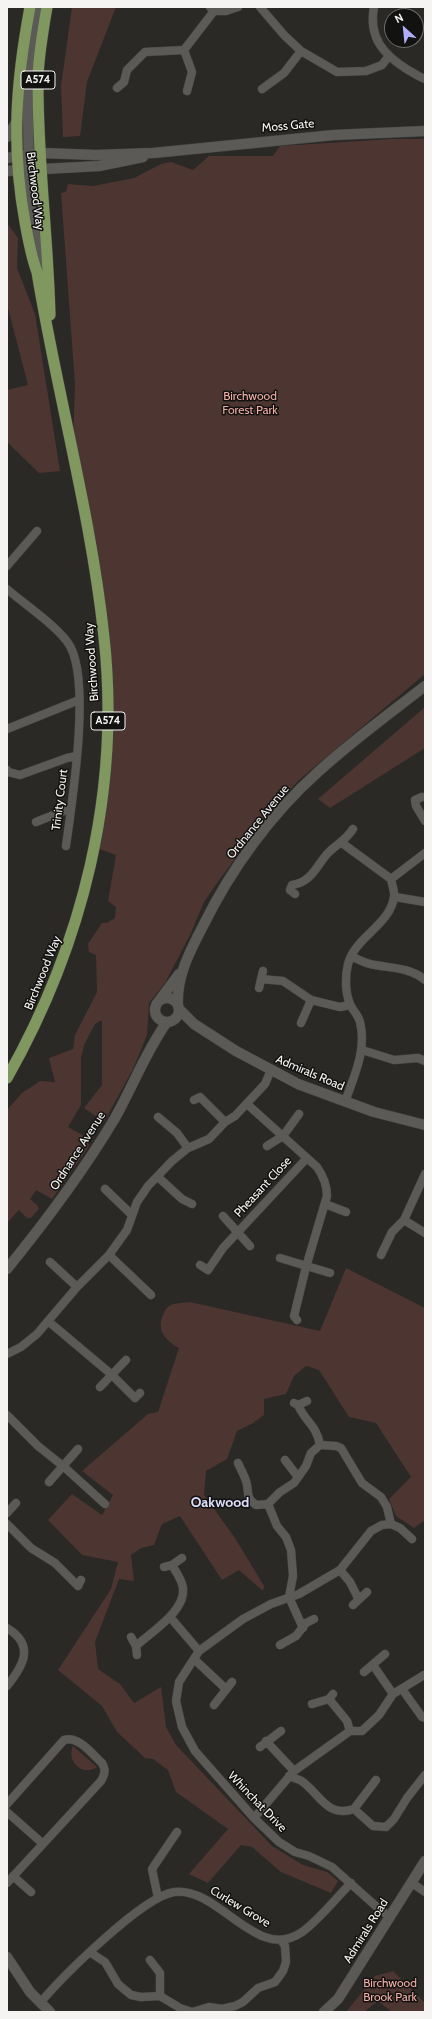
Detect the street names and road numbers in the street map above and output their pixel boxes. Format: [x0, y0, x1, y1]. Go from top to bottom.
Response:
road number: A574 [21, 71, 55, 89]
street label: Moss Gate [261, 117, 315, 135]
street label: Birchwood Way [23, 151, 47, 231]
street label: Birchwood Way [82, 622, 102, 702]
road number: A574 [91, 712, 125, 730]
street label: Trinity Court [49, 769, 71, 831]
street label: Ordnance Avenue [224, 782, 292, 862]
street label: Birchwood Way [22, 934, 64, 1012]
street label: Admirals Road [274, 1052, 346, 1094]
street label: Ordnance Avenue [47, 1109, 109, 1193]
street label: Pheasant Close [231, 1154, 295, 1220]
street label: Whinchat Drive [225, 1769, 289, 1835]
street label: Curlew Grove [207, 1883, 273, 1931]
street label: Admirals Road [341, 1896, 391, 1966]

